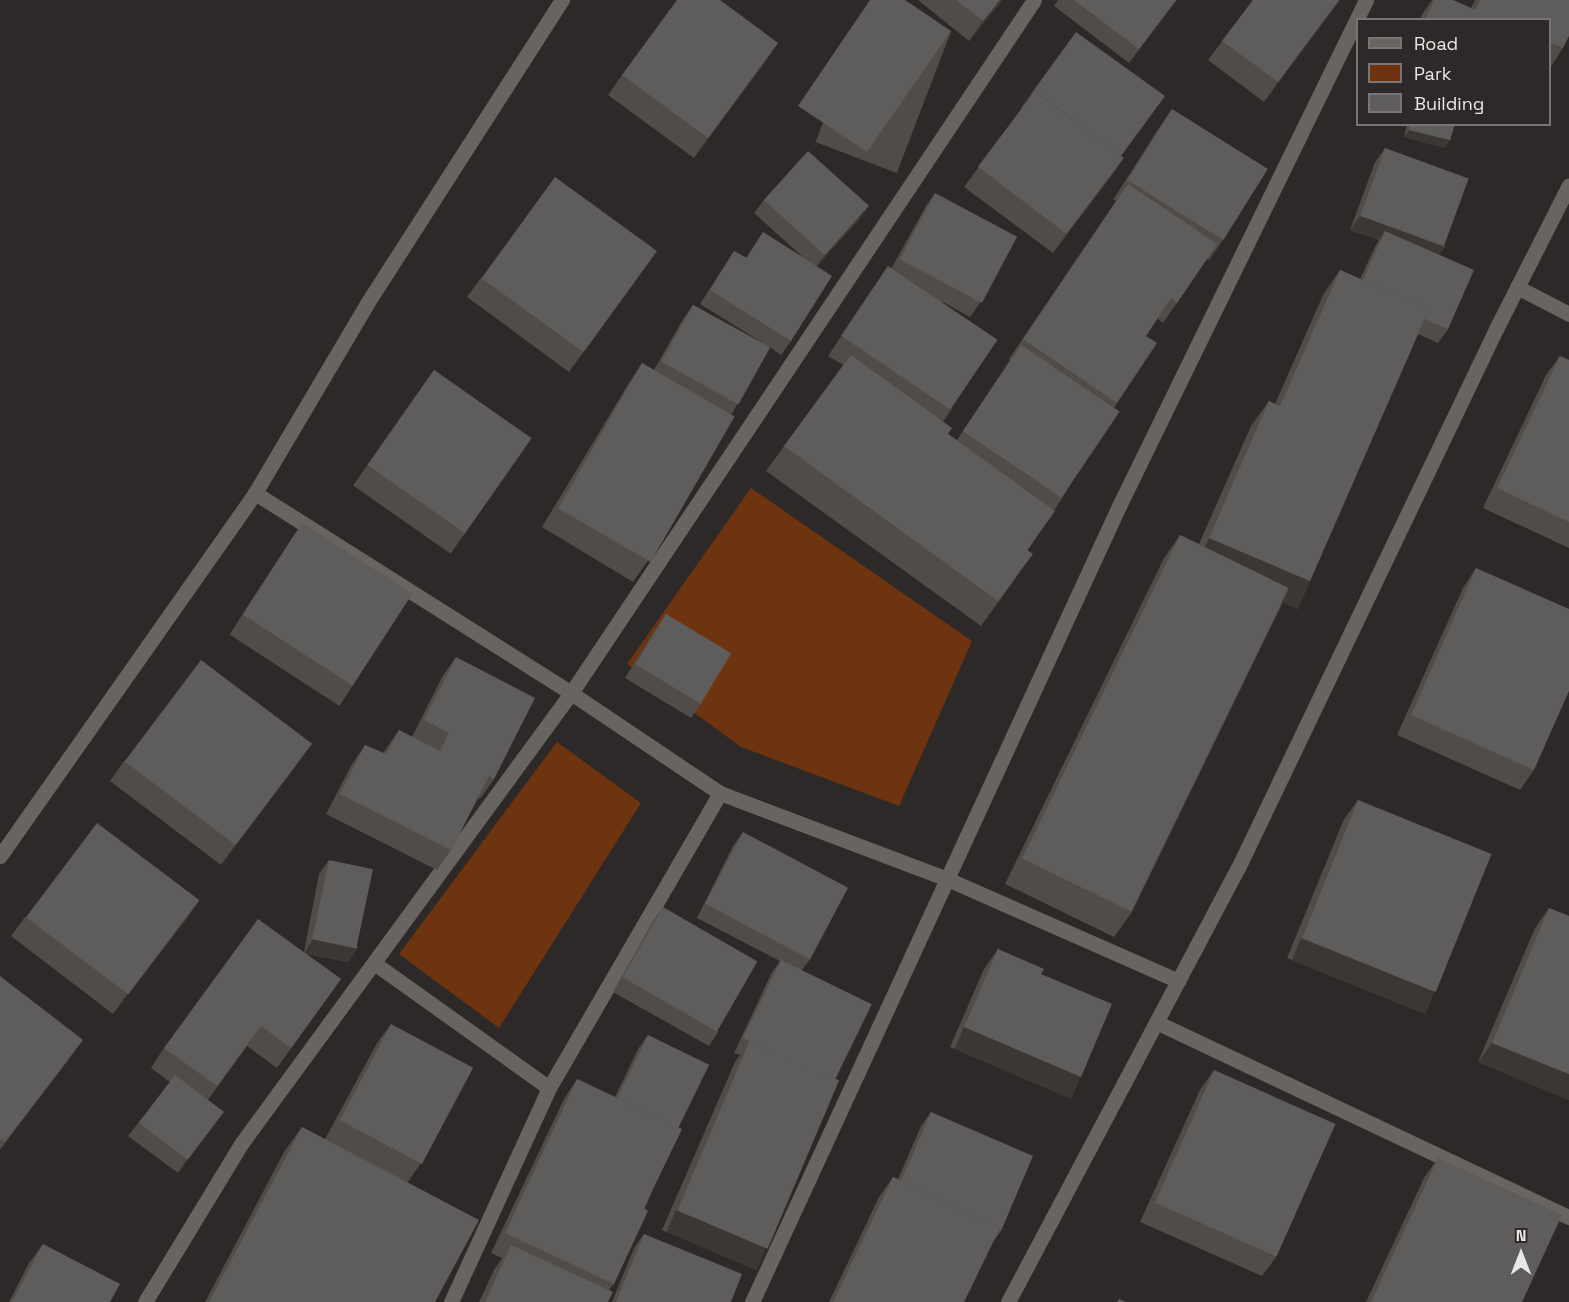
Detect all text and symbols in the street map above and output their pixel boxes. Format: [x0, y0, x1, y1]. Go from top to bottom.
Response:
legend [1356, 18, 1551, 126]
text: Road [1414, 32, 1458, 55]
text: Park [1414, 62, 1451, 85]
text: Building [1414, 92, 1484, 115]
north arrow [1491, 1224, 1551, 1284]
text: N [1516, 1225, 1526, 1246]

